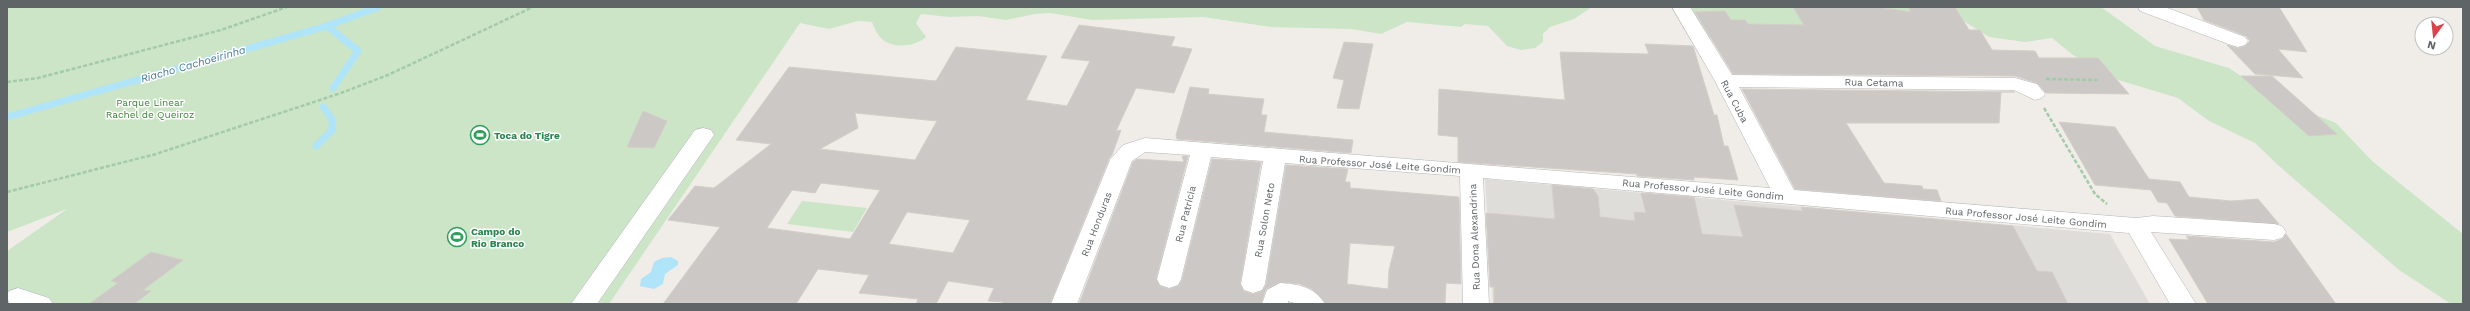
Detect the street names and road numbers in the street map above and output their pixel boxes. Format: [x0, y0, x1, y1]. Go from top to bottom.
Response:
street label: Rua Cetama [1844, 76, 1904, 89]
street label: Rua Cuba [1719, 78, 1750, 125]
street label: Rua Professor José Leite Gondim [1299, 153, 1461, 176]
street label: Rua Professor José Leite Gondim [1622, 177, 1784, 202]
street label: Rua Solon Neto [1253, 182, 1276, 258]
street label: Rua Dona Alexandrina [1467, 183, 1482, 290]
street label: Rua Patrícia [1173, 184, 1198, 244]
street label: Rua Honduras [1079, 190, 1114, 258]
street label: Rua Professor José Leite Gondim [1945, 205, 2107, 230]

